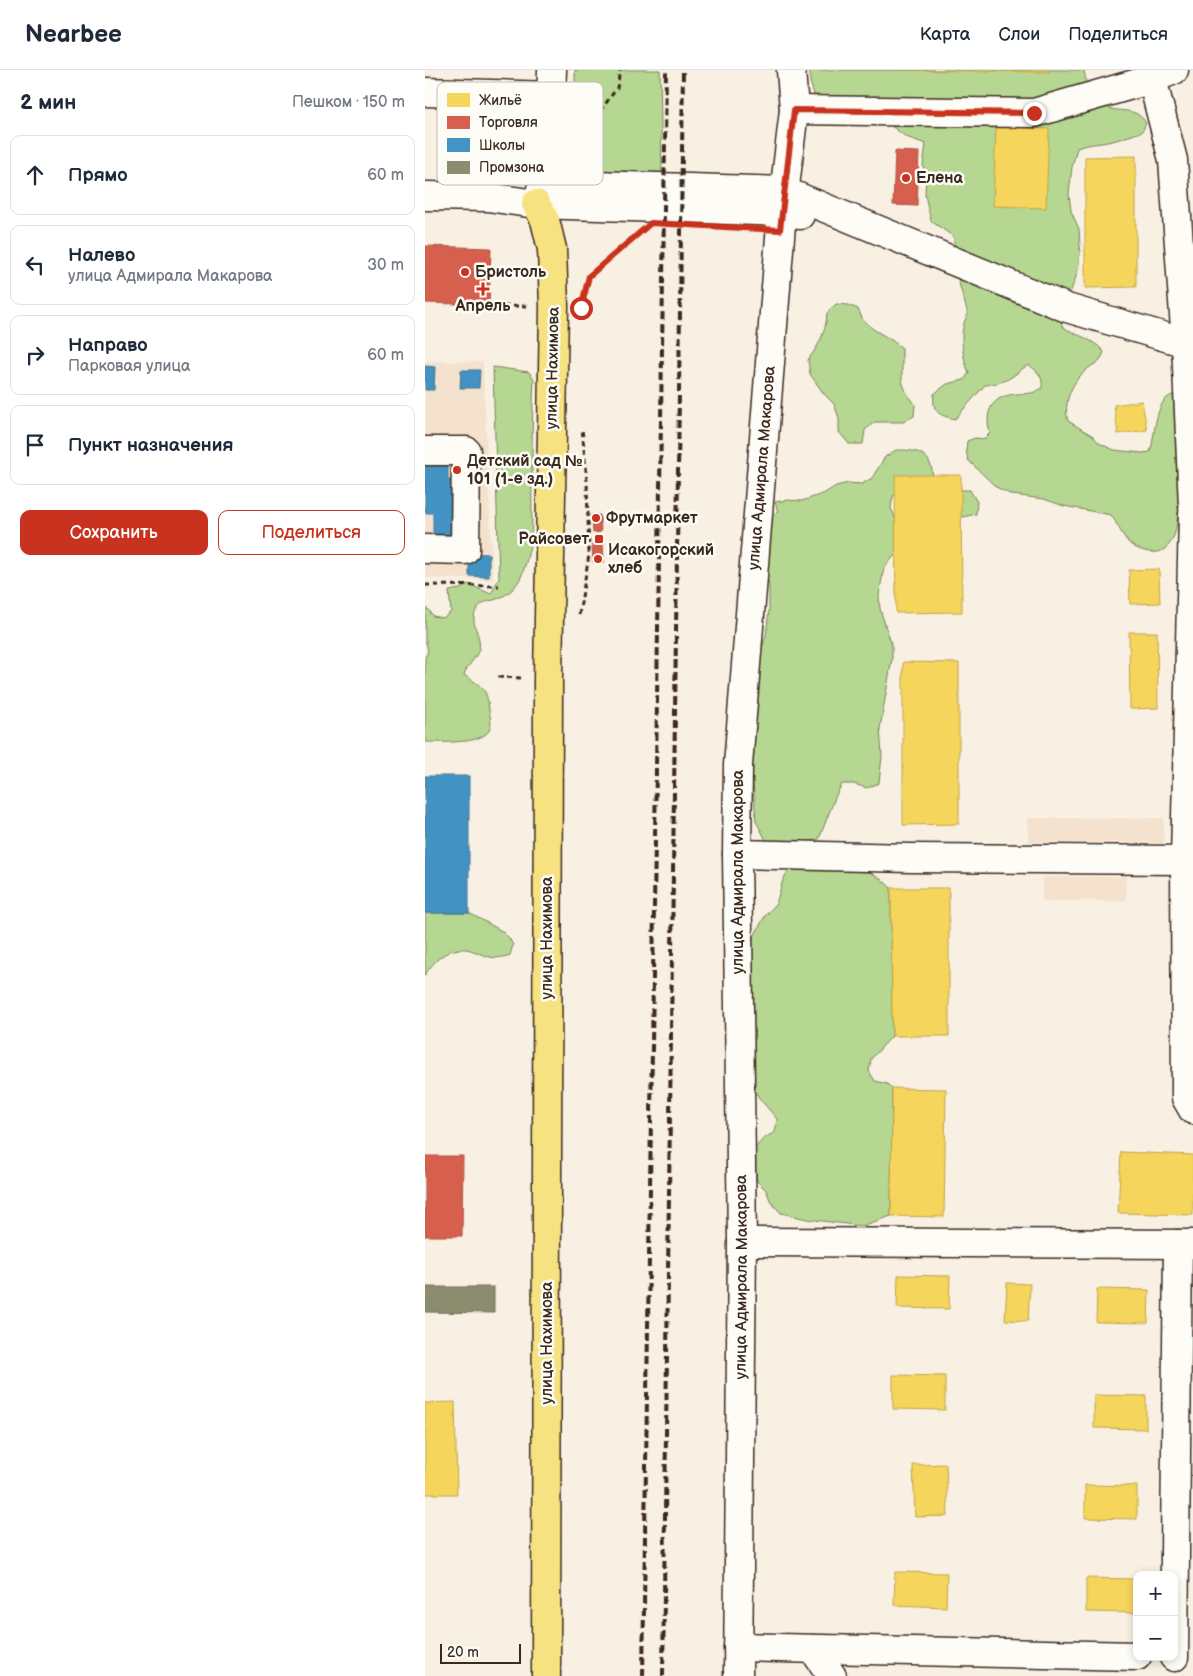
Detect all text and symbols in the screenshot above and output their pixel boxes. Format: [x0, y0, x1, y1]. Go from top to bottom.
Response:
text: Nearbee [25, 20, 122, 49]
text: Карта [920, 24, 970, 45]
text: Слои [998, 24, 1040, 45]
text: Поделиться [1068, 24, 1168, 45]
legend [437, 82, 603, 185]
text: 2 мин [20, 90, 76, 115]
text: Жильё [479, 92, 522, 109]
text: Пешком · 150 m [292, 93, 405, 112]
route end [1023, 102, 1046, 125]
text: Торговля [479, 114, 538, 131]
text: Школы [479, 137, 525, 154]
text: Промзона [479, 159, 545, 176]
icon: ahead [21, 161, 49, 189]
text: Прямо [68, 164, 128, 187]
text: 60 m [367, 166, 404, 185]
place label: Елена [916, 169, 963, 188]
marker: Елена [900, 172, 912, 184]
text: Налево [68, 244, 135, 267]
icon: left [21, 251, 49, 279]
text: 30 m [367, 256, 404, 275]
place label: Бристоль [475, 263, 547, 282]
marker: Бристоль [459, 266, 471, 278]
text: улица Адмирала Макарова [68, 267, 273, 286]
marker: Апрель [477, 283, 489, 295]
place label: Апрель [455, 297, 511, 316]
route start [570, 297, 593, 320]
street label: улица Нахимова [542, 306, 564, 430]
text: Направо [68, 334, 148, 357]
icon: right [21, 341, 49, 369]
text: 60 m [367, 346, 404, 365]
text: Парковая улица [68, 357, 190, 376]
street label: улица Адмирала Макарова [744, 365, 779, 571]
icon: arrive [21, 431, 49, 459]
text: Пункт назначения [68, 434, 233, 457]
place label: Детский сад № 101 (1-е зд.) [467, 452, 583, 489]
marker: Детский сад № 101 (1-е зд.) [451, 464, 463, 476]
place label: Фрутмаркет [606, 509, 698, 528]
button: Сохранить [20, 510, 208, 555]
button: Поделиться [218, 510, 405, 555]
marker: Фрутмаркет [590, 512, 602, 524]
place label: Райсовет [518, 530, 589, 549]
marker: Райсовет [593, 533, 605, 545]
place label: Исакогорский хлеб [608, 541, 714, 578]
marker: Исакогорский хлеб [592, 553, 604, 565]
street label: улица Адмирала Макарова [729, 769, 748, 974]
street label: улица Нахимова [538, 876, 557, 999]
street label: улица Адмирала Макарова [731, 1174, 752, 1379]
street label: улица Нахимова [538, 1281, 557, 1404]
map controls [1133, 1571, 1178, 1661]
button: + [1133, 1571, 1178, 1616]
button: − [1133, 1616, 1178, 1661]
scale bar [440, 1641, 521, 1664]
text: 20 m [447, 1644, 479, 1661]

